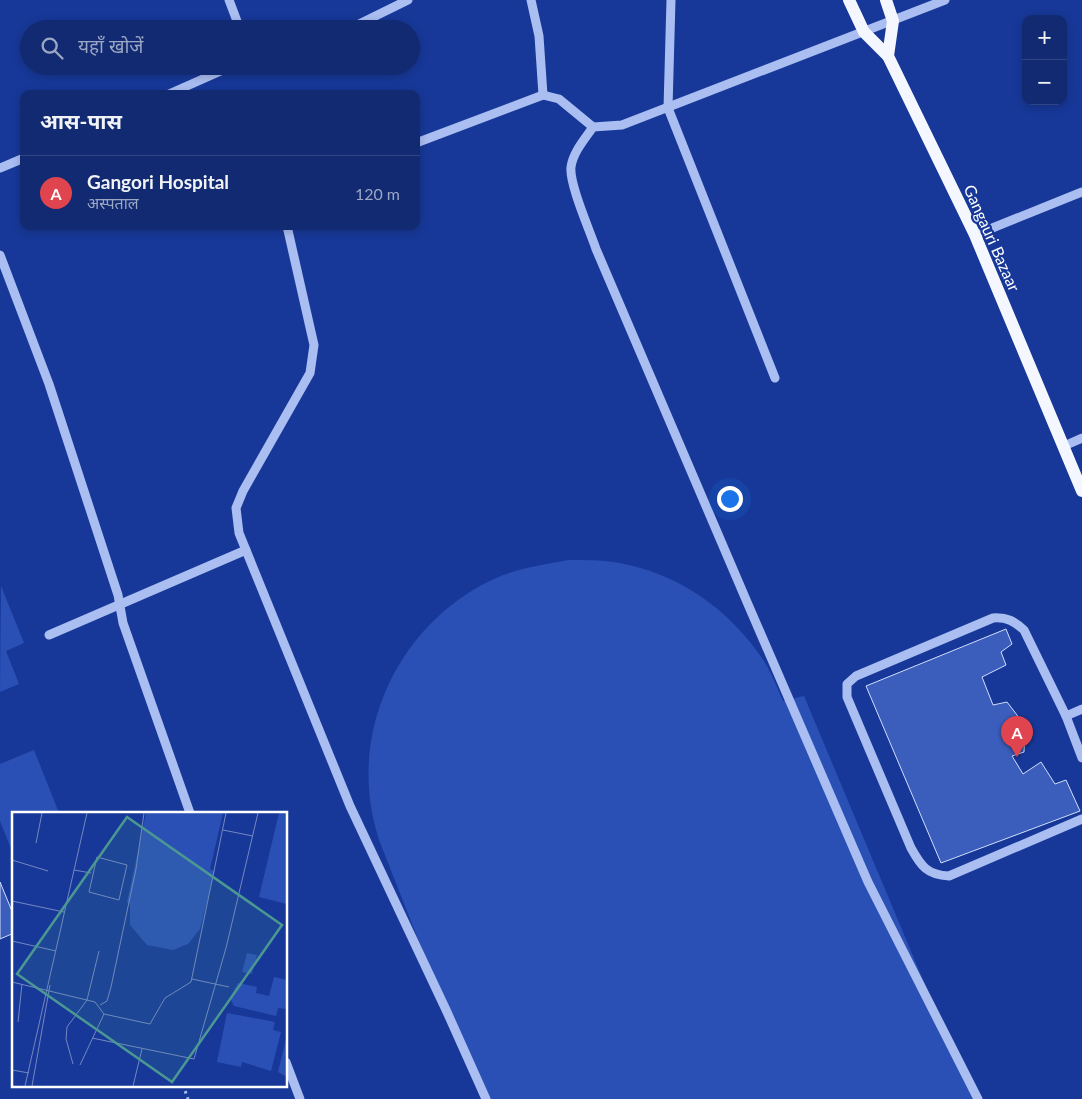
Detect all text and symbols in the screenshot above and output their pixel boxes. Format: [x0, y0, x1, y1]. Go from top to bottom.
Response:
map controls [1022, 15, 1067, 105]
button: + [1022, 15, 1067, 60]
search box [20, 20, 420, 75]
icon: search [38, 34, 66, 62]
text: यहाँ खोजें [78, 34, 143, 57]
button: − [1022, 60, 1067, 105]
text: आस-पास [40, 108, 122, 133]
text: Gangori Hospital [87, 170, 229, 193]
street label: Gangauri Bazaar [960, 182, 1025, 294]
text: A [50, 184, 62, 203]
text: 120 m [355, 184, 400, 203]
text: अस्पताल [87, 193, 139, 212]
your location [717, 486, 743, 512]
pin: A [1001, 716, 1033, 757]
inset map [12, 812, 288, 1086]

